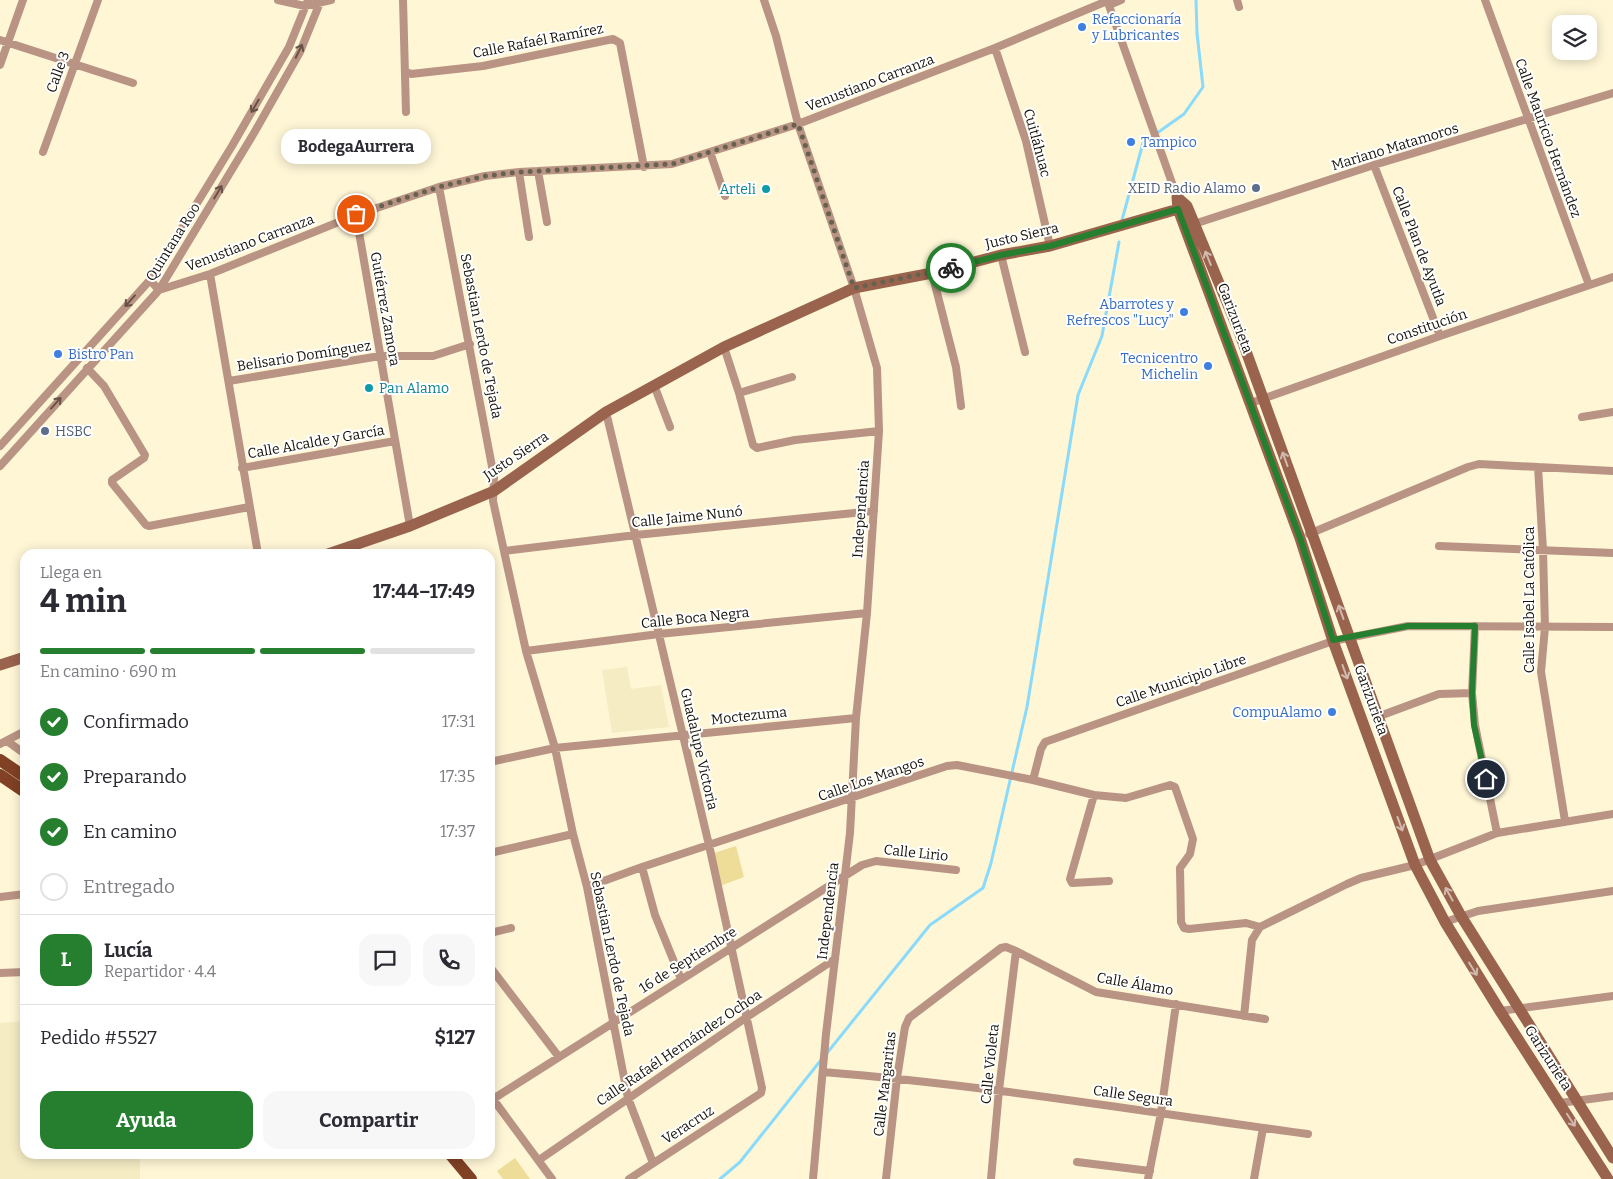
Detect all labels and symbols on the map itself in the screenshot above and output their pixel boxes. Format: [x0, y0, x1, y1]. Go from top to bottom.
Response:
place label: Refaccionaría y Lubricantes [1091, 11, 1182, 44]
street label: Calle Rafaél Ramírez [471, 20, 605, 62]
marker: Refaccionaría y Lubricantes [1076, 21, 1088, 33]
one-way arrow [295, 44, 305, 59]
street label: Calle 3 [43, 49, 73, 95]
street label: Venustiano Carranza [803, 51, 937, 115]
street label: Calle Mauricio Hernández [1511, 56, 1585, 220]
one-way arrow [250, 99, 260, 114]
street label: Cuitláhuac [1020, 107, 1054, 179]
street label: Mariano Matamoros [1330, 120, 1460, 174]
callout: BodegaAurrera [281, 129, 431, 164]
place label: Tampico [1141, 134, 1197, 151]
marker: Tampico [1125, 136, 1137, 148]
place label: XEID Radio Alamo [1128, 180, 1246, 197]
place label: Arteli [719, 181, 756, 198]
marker: XEID Radio Alamo [1250, 182, 1262, 194]
marker: Arteli [760, 183, 772, 195]
street label: Calle Plan de Ayutla [1388, 184, 1450, 309]
one-way arrow [213, 185, 224, 199]
pin [335, 193, 377, 235]
street label: Quintana Roo [142, 200, 204, 284]
street label: Venustiano Carranza [183, 211, 317, 275]
street label: Justo Sierra [983, 219, 1061, 253]
courier [926, 243, 976, 293]
street label: Gutiérrez Zamora [367, 250, 403, 368]
one-way arrow [1203, 251, 1213, 266]
street label: Sebastian Lerdo de Tejada [457, 252, 505, 420]
street label: Garizurieta [1214, 280, 1256, 356]
one-way arrow [124, 295, 136, 308]
place label: Abarrotes y Refrescos "Lucy" [1066, 296, 1175, 329]
street label: Constitución [1385, 305, 1469, 349]
marker: Abarrotes y Refrescos "Lucy" [1178, 306, 1190, 318]
street label: Belisario Domínguez [236, 337, 372, 375]
place label: Bistro Pan [68, 346, 134, 363]
marker: Bistro Pan [52, 348, 64, 360]
place label: Tecnicentro Michelin [1120, 350, 1198, 383]
marker: Tecnicentro Michelin [1202, 360, 1214, 372]
place label: Pan Alamo [379, 380, 449, 397]
marker: Pan Alamo [363, 382, 375, 394]
one-way arrow [50, 397, 62, 410]
street label: Calle Alcalde y García [246, 422, 386, 462]
place label: HSBC [55, 423, 92, 440]
marker: HSBC [39, 425, 51, 437]
street label: Justo Sierra [479, 428, 552, 485]
one-way arrow [1280, 452, 1289, 467]
street label: Independencia [849, 459, 873, 559]
street label: Calle Jaime Nunó [631, 503, 743, 531]
street label: Calle Isabel La Católica [1521, 526, 1538, 673]
street label: Calle Boca Negra [640, 604, 750, 632]
one-way arrow [1336, 604, 1345, 620]
street label: Calle Municipio Libre [1113, 651, 1249, 711]
street label: Garizurieta [1350, 662, 1392, 738]
one-way arrow [1341, 663, 1350, 679]
street label: Guadalupe Victoria [677, 686, 721, 812]
street label: Moctezuma [710, 704, 788, 728]
place label: CompuAlamo [1232, 704, 1322, 721]
marker: CompuAlamo [1326, 706, 1338, 718]
street label: Calle Los Mangos [816, 753, 926, 805]
pin [1465, 758, 1507, 800]
one-way arrow [1396, 816, 1405, 832]
street label: Calle Lirio [883, 841, 949, 865]
street label: Independencia [814, 861, 842, 961]
street label: Sebastian Lerdo de Tejada [586, 870, 638, 1038]
one-way arrow [1443, 887, 1453, 901]
street label: 16 de Septiembre [636, 923, 740, 997]
one-way arrow [1469, 961, 1479, 975]
street label: Calle Álamo [1095, 968, 1175, 999]
street label: Calle Rafaél Hernández Ochoa [593, 986, 765, 1110]
street label: Garizurieta [1521, 1022, 1575, 1094]
street label: Calle Violeta [977, 1023, 1003, 1105]
street label: Calle Margaritas [870, 1031, 900, 1137]
street label: Calle Segura [1092, 1082, 1174, 1110]
street label: Veracruz [659, 1102, 717, 1148]
one-way arrow [1566, 1113, 1576, 1127]

